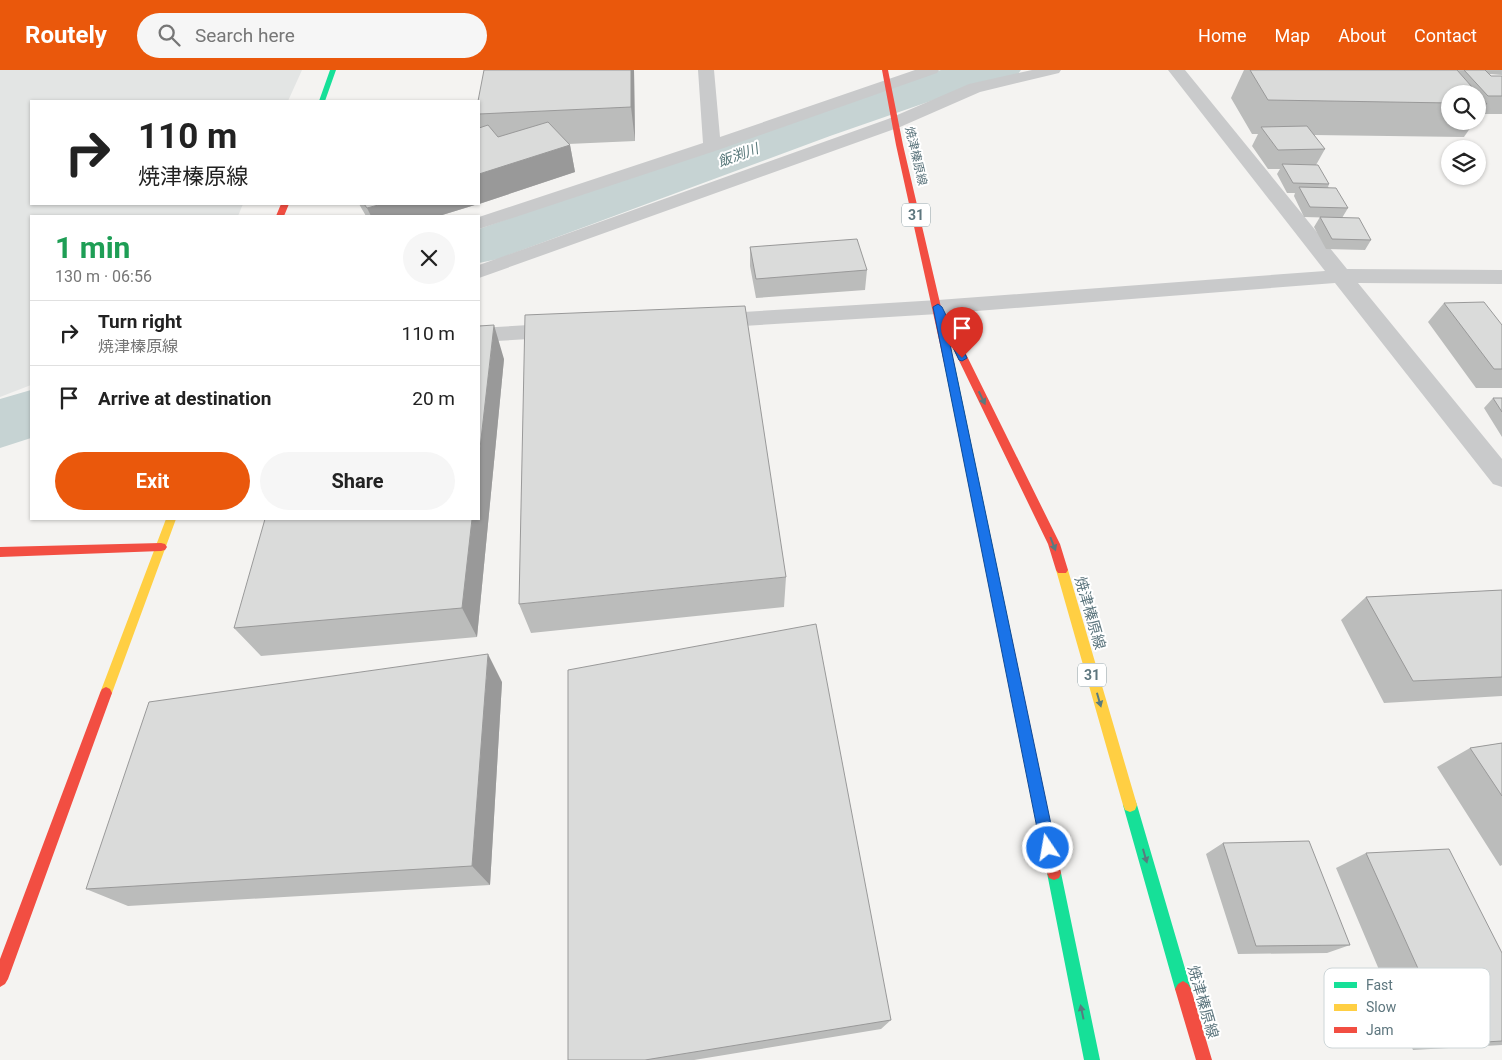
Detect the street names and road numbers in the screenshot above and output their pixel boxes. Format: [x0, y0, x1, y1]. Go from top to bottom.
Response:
street label: 焼津榛原線 [902, 125, 930, 187]
road number: 31 [902, 204, 930, 226]
street label: 焼津榛原線 [1071, 574, 1109, 652]
road number: 31 [1078, 664, 1106, 686]
street label: 焼津榛原線 [1184, 963, 1222, 1041]

